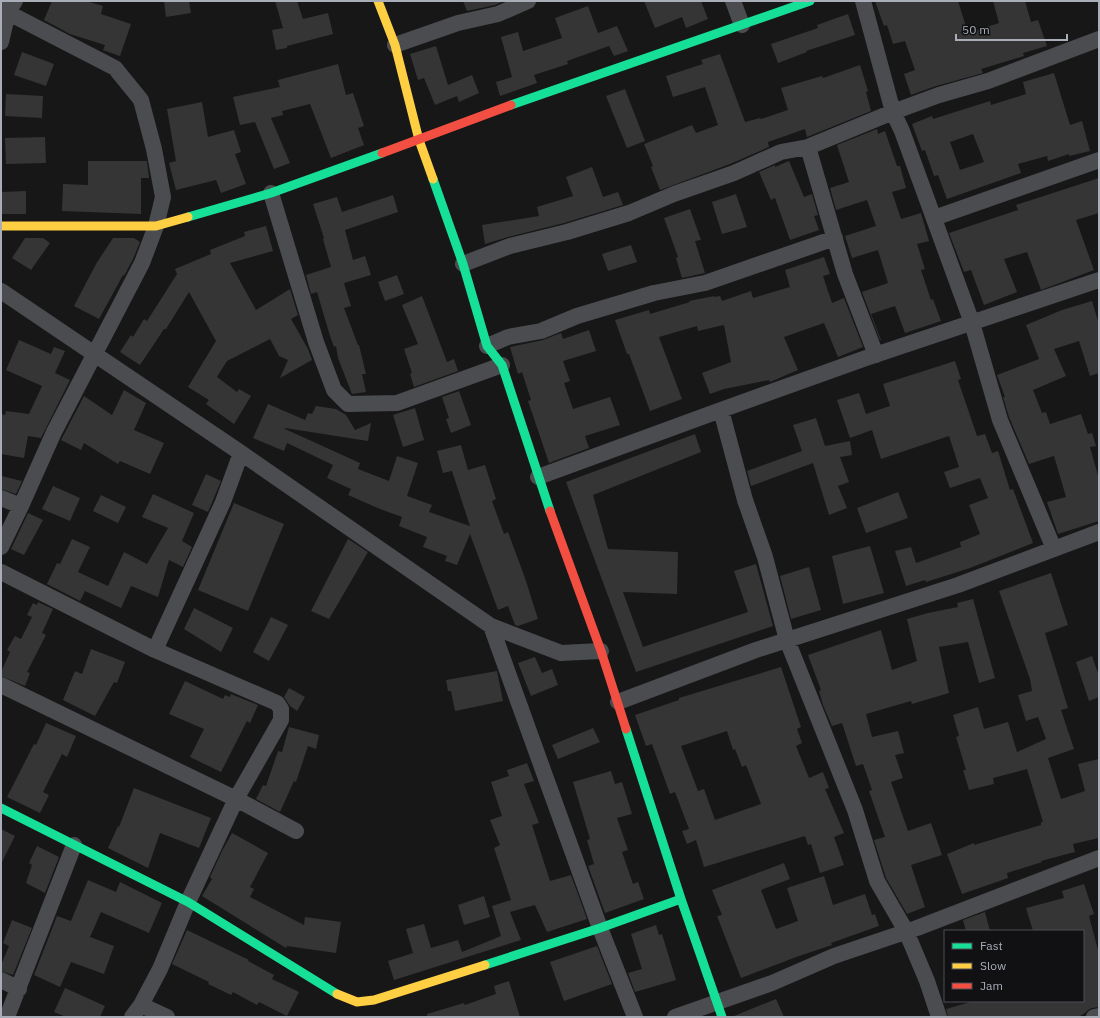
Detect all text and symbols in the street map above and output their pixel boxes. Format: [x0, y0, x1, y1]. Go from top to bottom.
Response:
scale bar [956, 16, 1067, 42]
text: 50 m [962, 22, 990, 37]
legend [944, 930, 1084, 1002]
text: Fast [980, 938, 1003, 953]
text: Slow [980, 958, 1006, 973]
text: Jam [980, 978, 1003, 993]

